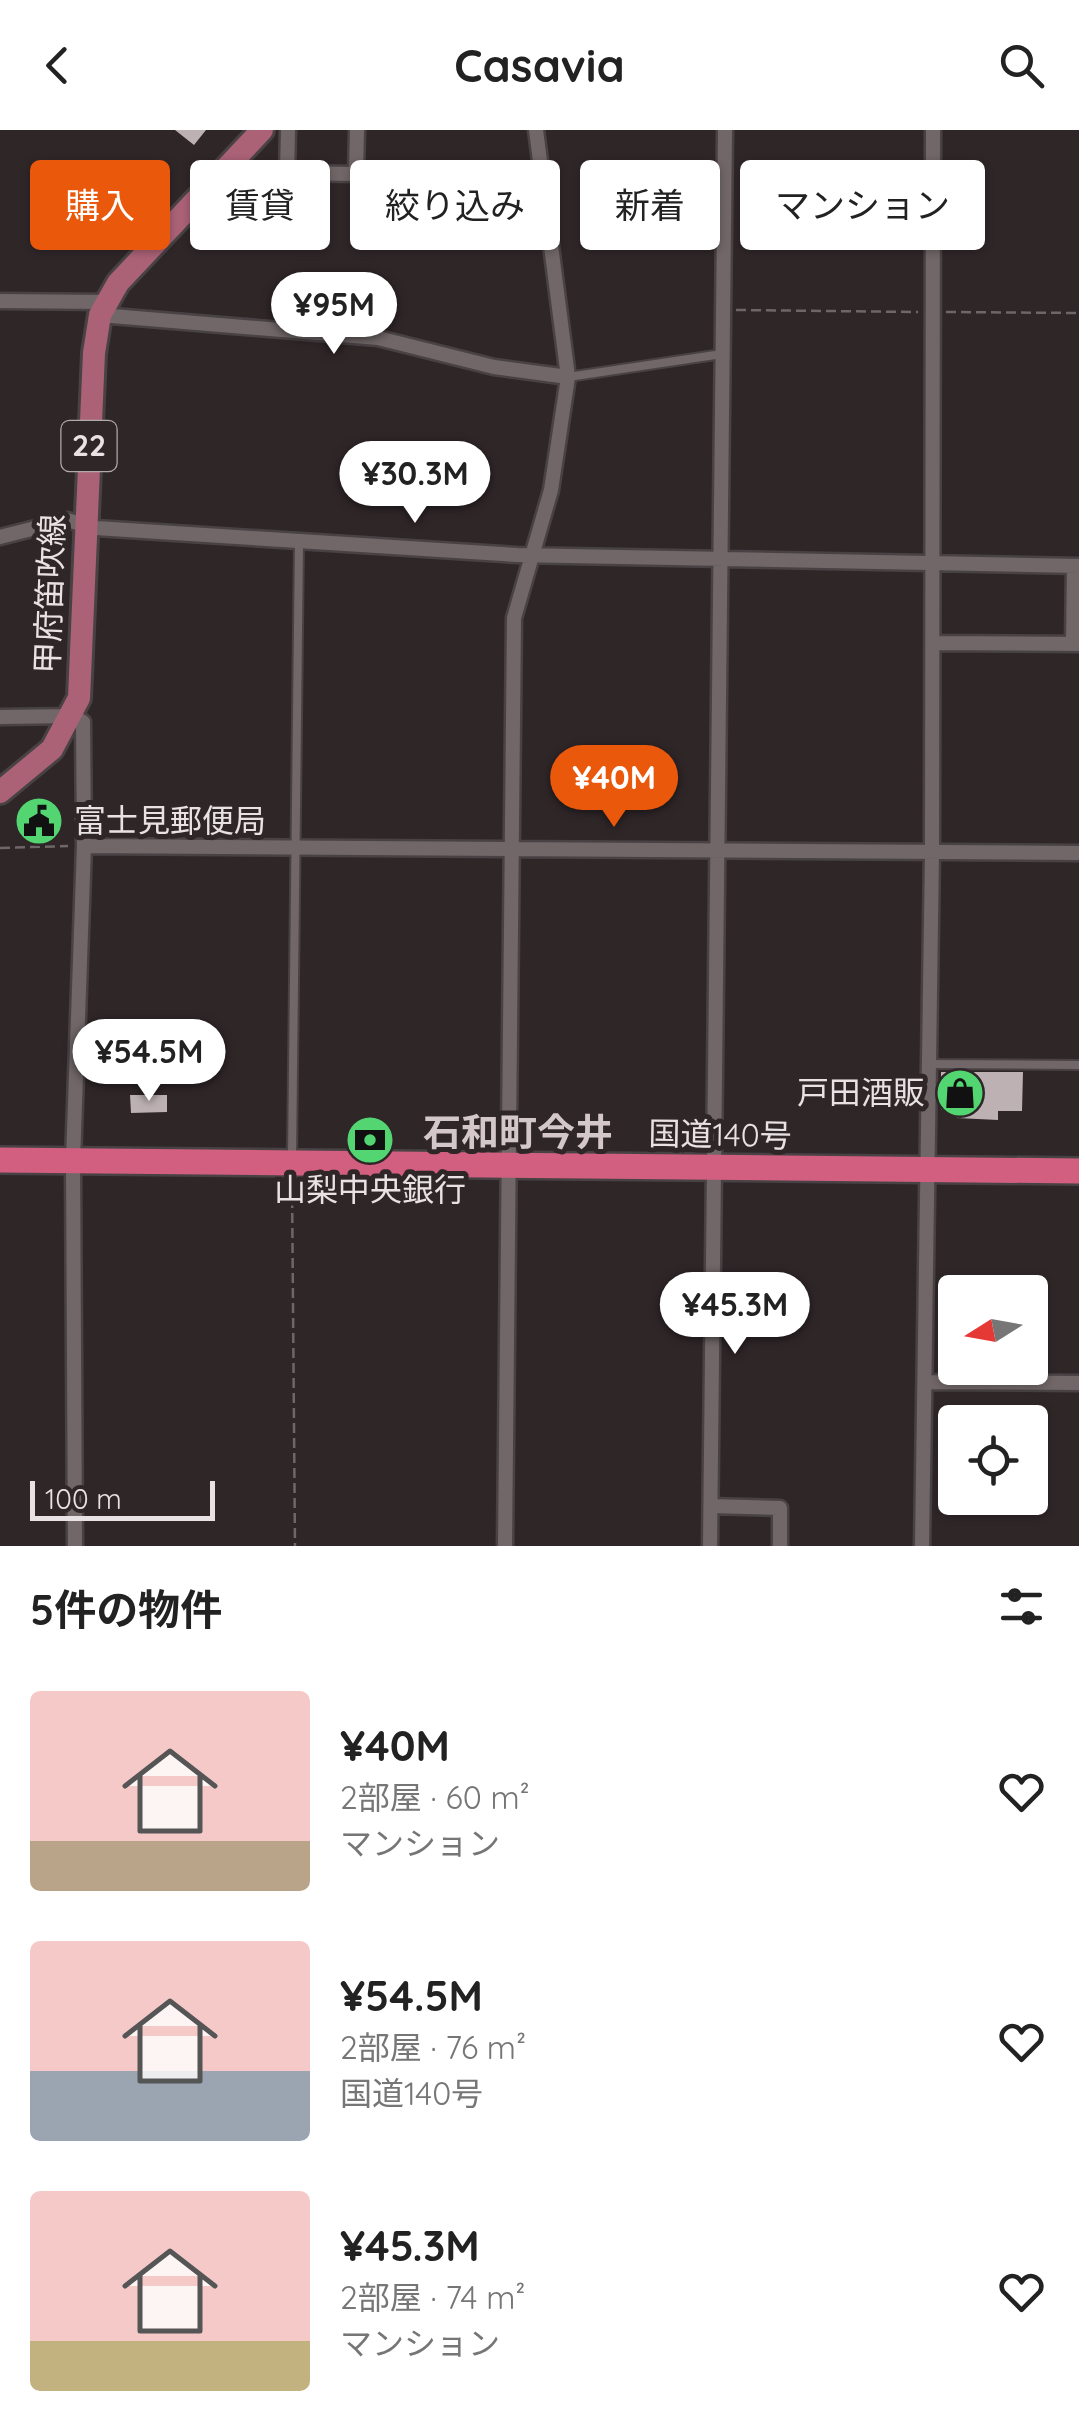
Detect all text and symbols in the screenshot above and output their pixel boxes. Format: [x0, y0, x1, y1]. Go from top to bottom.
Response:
text: Casavia [454, 37, 625, 93]
icon: back [30, 38, 85, 93]
icon: search [994, 38, 1049, 93]
chip: 購入 [30, 160, 170, 250]
chip: 賃貸 [190, 160, 330, 250]
chip: 絞り込み [350, 160, 560, 250]
chip: 新着 [580, 160, 720, 250]
chip: マンション [740, 160, 985, 250]
pin: ¥95M [275, 272, 393, 357]
text: ¥95M [293, 284, 375, 324]
road number: 22 [62, 421, 116, 471]
pin: ¥30.3M [334, 441, 496, 526]
text: ¥30.3M [361, 453, 469, 493]
street label: 甲府笛吹線 [26, 513, 72, 675]
pin: ¥40M [555, 745, 673, 830]
text: ¥40M [572, 757, 656, 797]
public building icon: 富士見郵便局 [13, 795, 65, 847]
place label: 富士見郵便局 [74, 800, 266, 840]
pin: ¥54.5M [68, 1019, 230, 1104]
text: ¥54.5M [95, 1031, 203, 1071]
shop icon: 戸田酒販 [934, 1067, 986, 1119]
place label: 戸田酒販 [797, 1072, 925, 1112]
district label: 石和町今井 [423, 1108, 613, 1156]
street label: 国道140号 [648, 1113, 792, 1155]
bank icon: 山梨中央銀行 [344, 1114, 396, 1166]
place label: 山梨中央銀行 [274, 1169, 466, 1209]
pin: ¥45.3M [654, 1272, 816, 1357]
north arrow [938, 1275, 1048, 1385]
map controls [938, 1275, 1048, 1515]
text: ¥45.3M [682, 1284, 788, 1324]
button: locate [938, 1405, 1048, 1515]
scale bar [30, 1476, 215, 1520]
text: 100 m [45, 1481, 122, 1516]
icon: filters [994, 1579, 1049, 1634]
text: 5件の物件 [30, 1583, 222, 1636]
text: ¥40M [340, 1719, 450, 1772]
icon: home [110, 1731, 230, 1851]
icon: heart [994, 1764, 1049, 1819]
text: 2部屋 · 60 m² [340, 1777, 530, 1817]
text: マンション [340, 1823, 500, 1863]
text: ¥54.5M [340, 1969, 483, 2022]
icon: home [110, 1981, 230, 2101]
icon: heart [994, 2014, 1049, 2069]
text: 2部屋 · 76 m² [340, 2027, 526, 2067]
text: 国道140号 [340, 2073, 483, 2113]
text: ¥45.3M [340, 2219, 480, 2272]
icon: home [110, 2231, 230, 2351]
icon: heart [994, 2264, 1049, 2319]
text: 2部屋 · 74 m² [340, 2277, 526, 2317]
text: マンション [340, 2323, 500, 2363]

